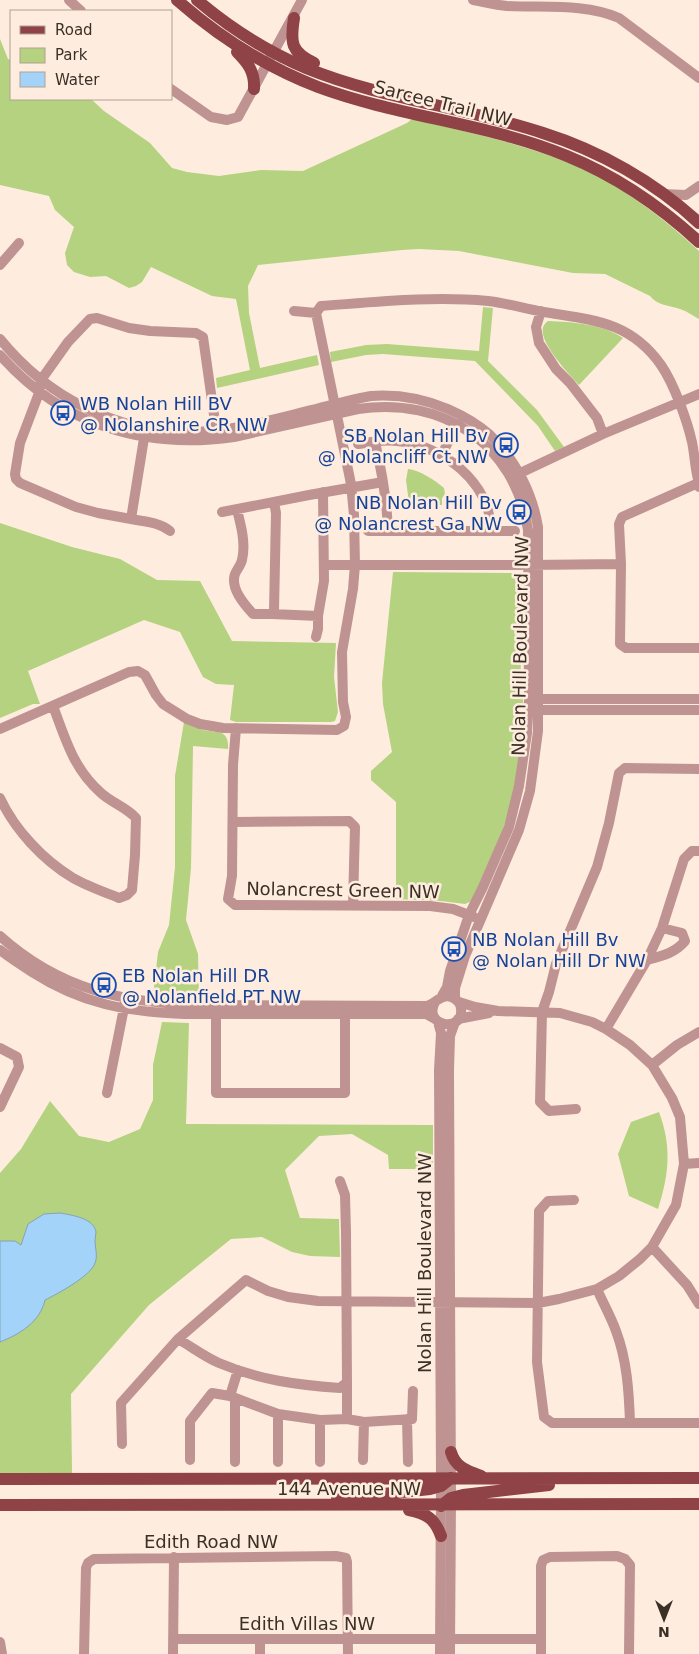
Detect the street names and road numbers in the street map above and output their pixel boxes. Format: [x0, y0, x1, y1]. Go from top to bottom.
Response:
street label: Sarcee Trail NW [372, 76, 514, 130]
street label: Nolan Hill Boulevard NW [508, 536, 532, 756]
street label: Nolancrest Green NW [246, 878, 440, 902]
street label: Nolan Hill Boulevard NW [414, 1153, 435, 1373]
street label: 144 Avenue NW [277, 1478, 421, 1499]
street label: Edith Road NW [144, 1531, 278, 1552]
street label: Edith Villas NW [239, 1613, 375, 1634]

